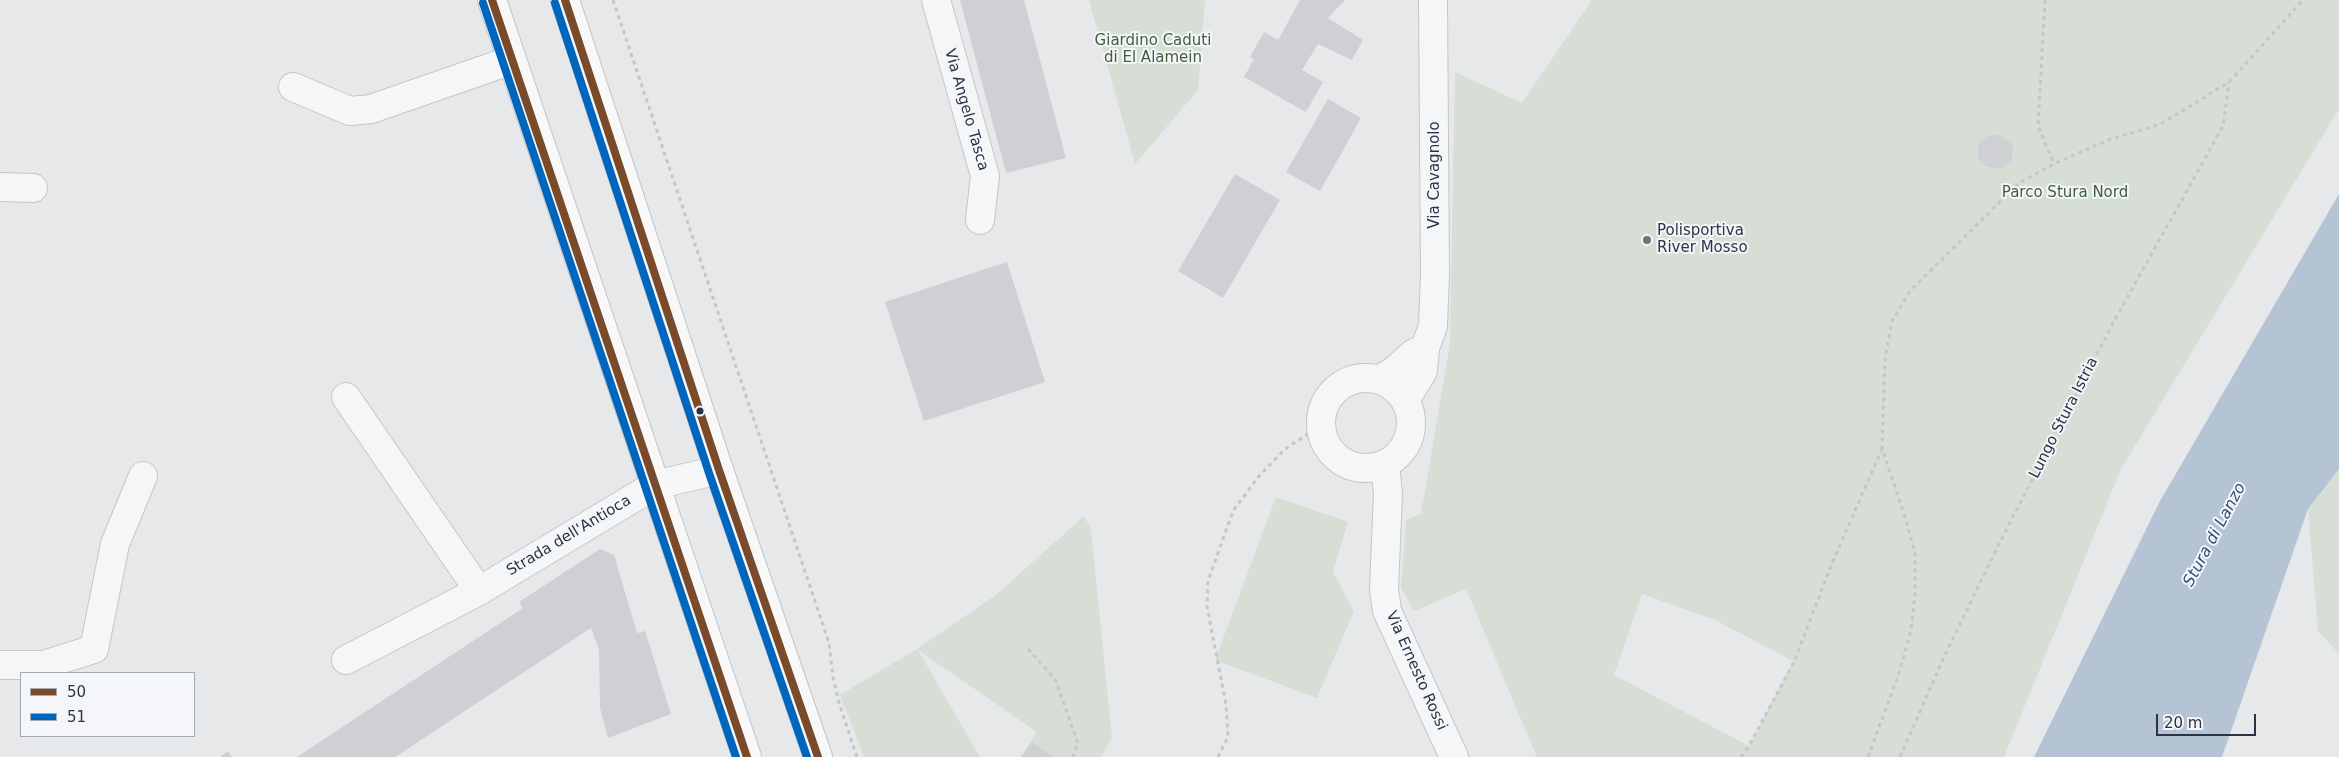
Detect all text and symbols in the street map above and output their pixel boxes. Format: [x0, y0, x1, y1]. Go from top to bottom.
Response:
park label: Giardino Caduti di El Alamein [1095, 32, 1211, 67]
street label: Via Angelo Tasca [940, 47, 992, 173]
street label: Via Cavagnolo [1426, 121, 1444, 229]
park label: Parco Stura Nord [2002, 184, 2128, 202]
place label: Polisportiva River Mosso [1657, 222, 1748, 257]
marker: Polisportiva River Mosso [1641, 234, 1653, 246]
street label: Lungo Stura Istria [2026, 355, 2102, 481]
unlabelled marker [695, 406, 705, 416]
water label: Stura di Lanzo [2180, 480, 2250, 590]
street label: Strada dell'Antioca [504, 492, 634, 580]
street label: Via Ernesto Rossi [1382, 609, 1450, 733]
legend [20, 672, 195, 737]
text: 50 [67, 683, 86, 701]
scale bar [2159, 704, 2259, 736]
text: 51 [67, 708, 86, 726]
text: 20 m [2164, 714, 2202, 732]

